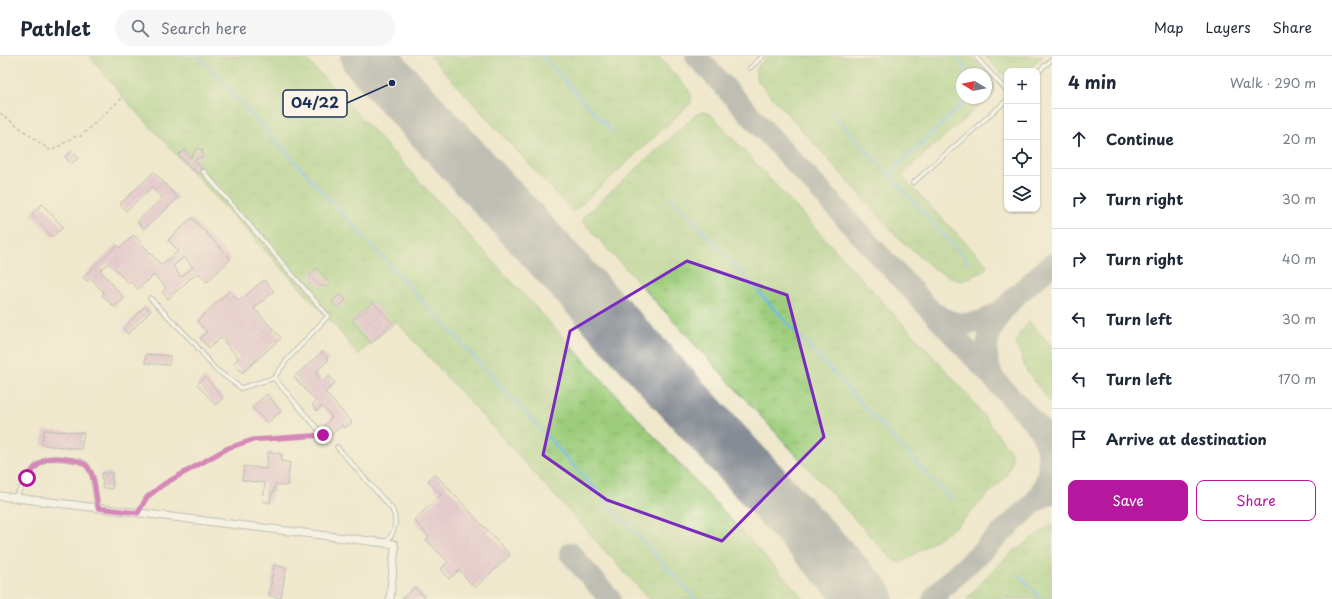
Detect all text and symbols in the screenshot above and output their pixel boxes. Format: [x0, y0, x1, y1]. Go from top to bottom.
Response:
search box [115, 10, 395, 46]
text: Pathlet [20, 14, 91, 42]
text: Search here [161, 16, 247, 39]
icon: search [129, 17, 151, 39]
text: Map [1154, 17, 1184, 38]
text: Layers [1206, 17, 1251, 38]
text: Share [1273, 17, 1312, 38]
north arrow [956, 68, 992, 104]
map controls [1004, 68, 1040, 212]
button: + [1004, 68, 1040, 104]
text: 4 min [1068, 69, 1116, 95]
text: Walk · 290 m [1230, 73, 1316, 92]
callout: 04/22 [283, 90, 347, 117]
text: 04/22 [291, 90, 339, 113]
button: − [1004, 104, 1040, 140]
text: Continue [1106, 127, 1174, 150]
icon: ahead [1068, 128, 1090, 150]
text: 20 m [1282, 129, 1316, 148]
button: locate [1004, 140, 1040, 176]
button: layers [1004, 176, 1040, 212]
text: Turn right [1106, 187, 1183, 210]
icon: right [1068, 188, 1090, 210]
text: 30 m [1282, 189, 1316, 208]
text: Turn right [1106, 247, 1183, 270]
icon: right [1068, 248, 1090, 270]
text: 40 m [1282, 249, 1316, 268]
text: Turn left [1106, 307, 1172, 330]
icon: left [1068, 308, 1090, 330]
text: 30 m [1282, 309, 1316, 328]
text: Turn left [1106, 367, 1172, 390]
icon: left [1068, 368, 1090, 390]
text: 170 m [1278, 369, 1316, 388]
route end [314, 426, 332, 444]
text: Arrive at destination [1106, 427, 1267, 450]
icon: arrive [1068, 428, 1090, 450]
route start [18, 469, 36, 487]
button: Save [1068, 480, 1188, 521]
button: Share [1196, 480, 1316, 521]

